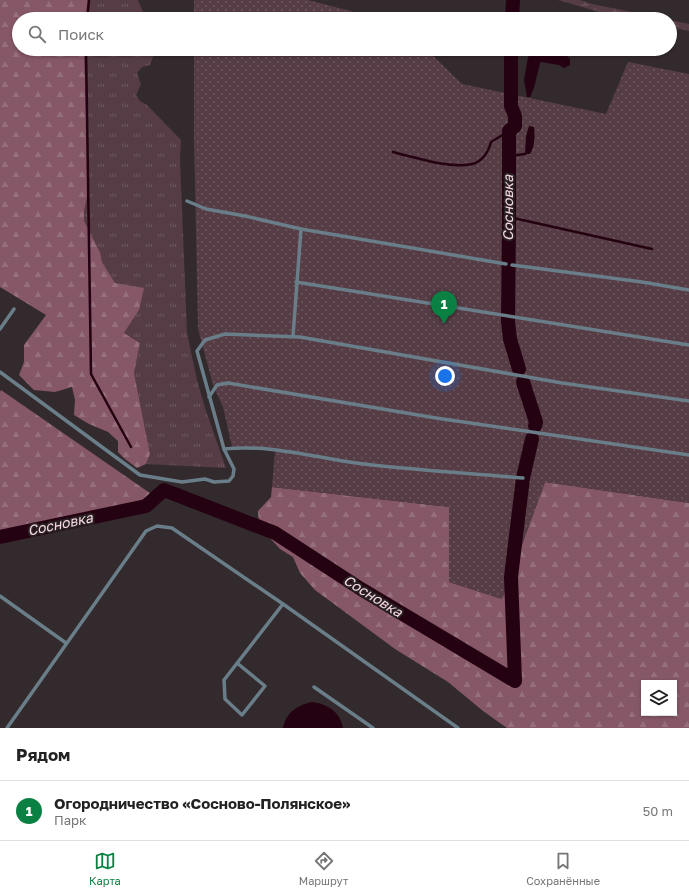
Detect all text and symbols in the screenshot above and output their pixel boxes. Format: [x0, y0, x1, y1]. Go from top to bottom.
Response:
search box [12, 12, 677, 56]
icon: search [26, 23, 48, 45]
text: Поиск [58, 25, 104, 43]
water label: Сосновка [499, 174, 516, 241]
pin: 1 [431, 291, 457, 324]
your location [435, 366, 455, 386]
water label: Сосновка [26, 508, 95, 539]
water label: Сосновка [341, 571, 407, 621]
map controls [641, 680, 677, 716]
button: layers [641, 680, 677, 716]
text: Рядом [16, 744, 70, 765]
text: Огородничество «Сосново-Полянское» [54, 794, 350, 812]
text: 1 [26, 803, 32, 819]
text: 50 m [643, 803, 673, 819]
text: Парк [54, 812, 87, 828]
tab: Карта [89, 850, 121, 887]
tab: Маршрут [299, 850, 348, 887]
tab: Сохранённые [526, 850, 600, 887]

